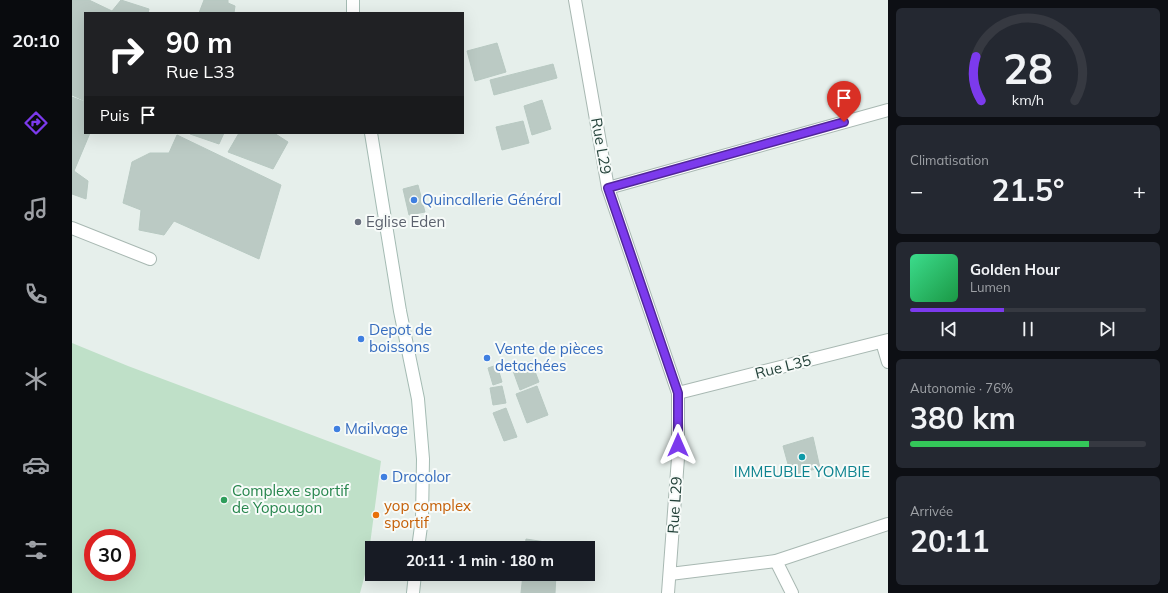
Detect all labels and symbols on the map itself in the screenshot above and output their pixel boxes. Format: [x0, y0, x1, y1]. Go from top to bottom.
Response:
pin [827, 81, 861, 122]
street label: Rue L29 [587, 116, 616, 176]
place label: Quincallerie Général [422, 190, 561, 209]
marker: Quincallerie Général [409, 195, 419, 205]
place label: Eglise Eden [366, 212, 445, 231]
marker: Eglise Eden [353, 217, 363, 227]
place label: Depot de boissons [369, 320, 432, 356]
marker: Depot de boissons [356, 334, 366, 344]
place label: Vente de pièces detachées [495, 339, 603, 375]
street label: Rue L35 [753, 350, 813, 383]
marker: Vente de pièces detachées [482, 353, 492, 363]
place label: Mailvage [345, 419, 408, 438]
marker: Mailvage [332, 424, 342, 434]
position arrow [657, 424, 699, 466]
marker: IMMEUBLE YOMBIE [797, 452, 807, 462]
place label: IMMEUBLE YOMBIE [734, 462, 870, 481]
place label: Drocolor [392, 467, 451, 486]
marker: Drocolor [379, 472, 389, 482]
street label: Rue L29 [663, 476, 686, 534]
place label: Complexe sportif de Yopougon [232, 481, 350, 517]
marker: Complexe sportif de Yopougon [219, 495, 229, 505]
place label: yop complex sportif [384, 496, 471, 532]
marker: yop complex sportif [371, 510, 381, 520]
speed limit sign: 30 [84, 529, 136, 581]

